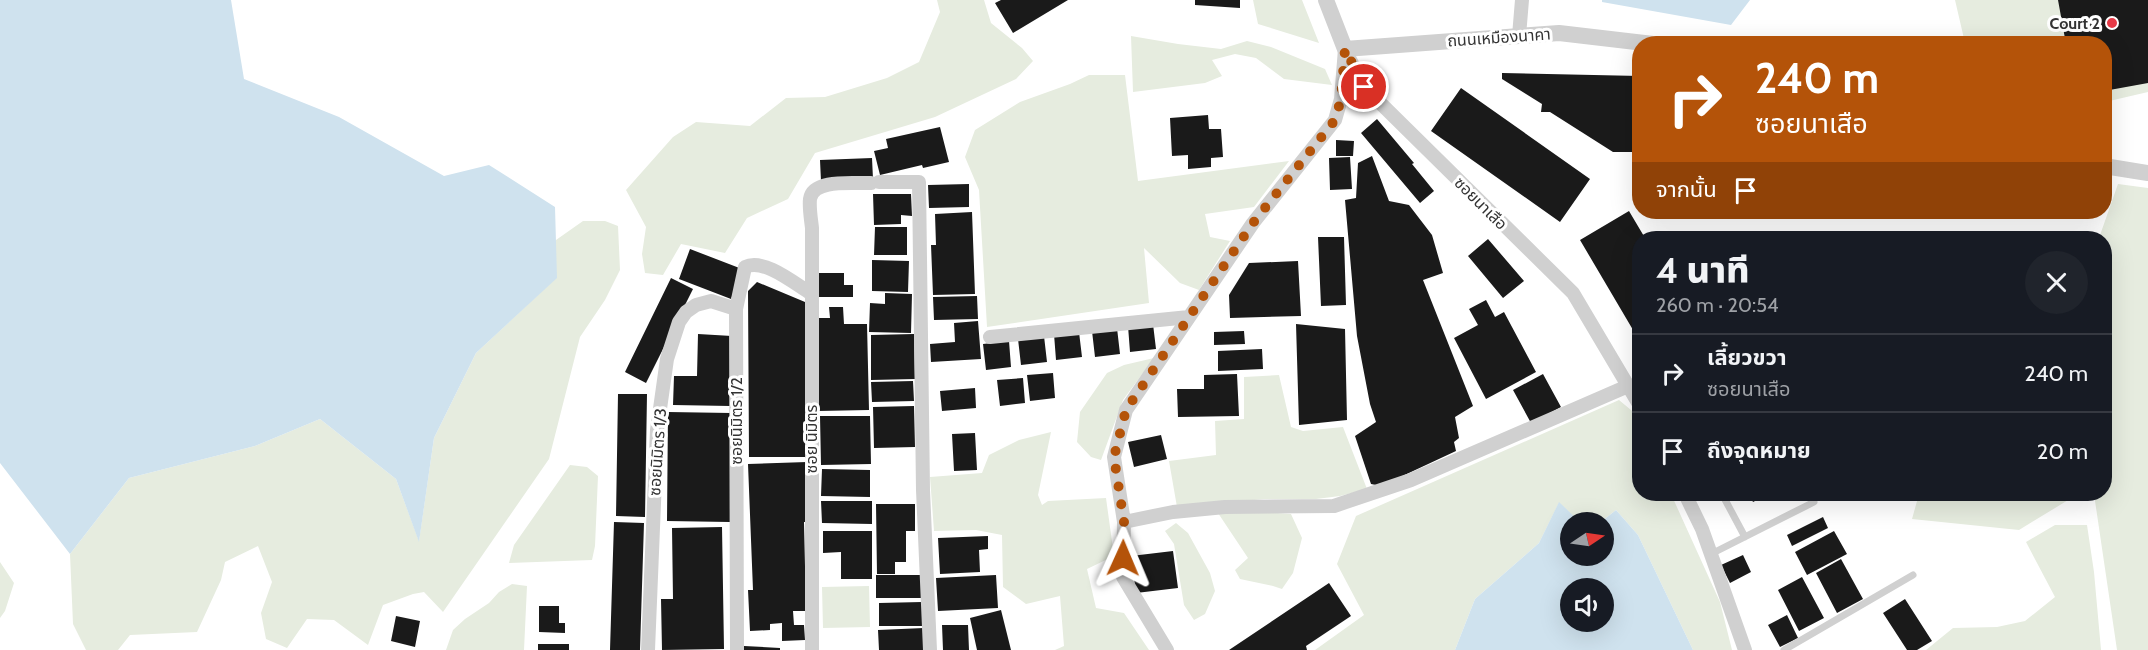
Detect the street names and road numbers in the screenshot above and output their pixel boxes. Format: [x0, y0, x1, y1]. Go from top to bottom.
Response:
street label: ถนนเหมืองนาคา [1447, 24, 1551, 51]
street label: ซอยนาเสือ [1450, 173, 1511, 234]
street label: ซอยนิมิตร 1/2 [727, 377, 746, 465]
street label: ซอย นิมิตร [802, 404, 821, 473]
street label: ซอยนิมิตร 1/3 [645, 408, 670, 497]

